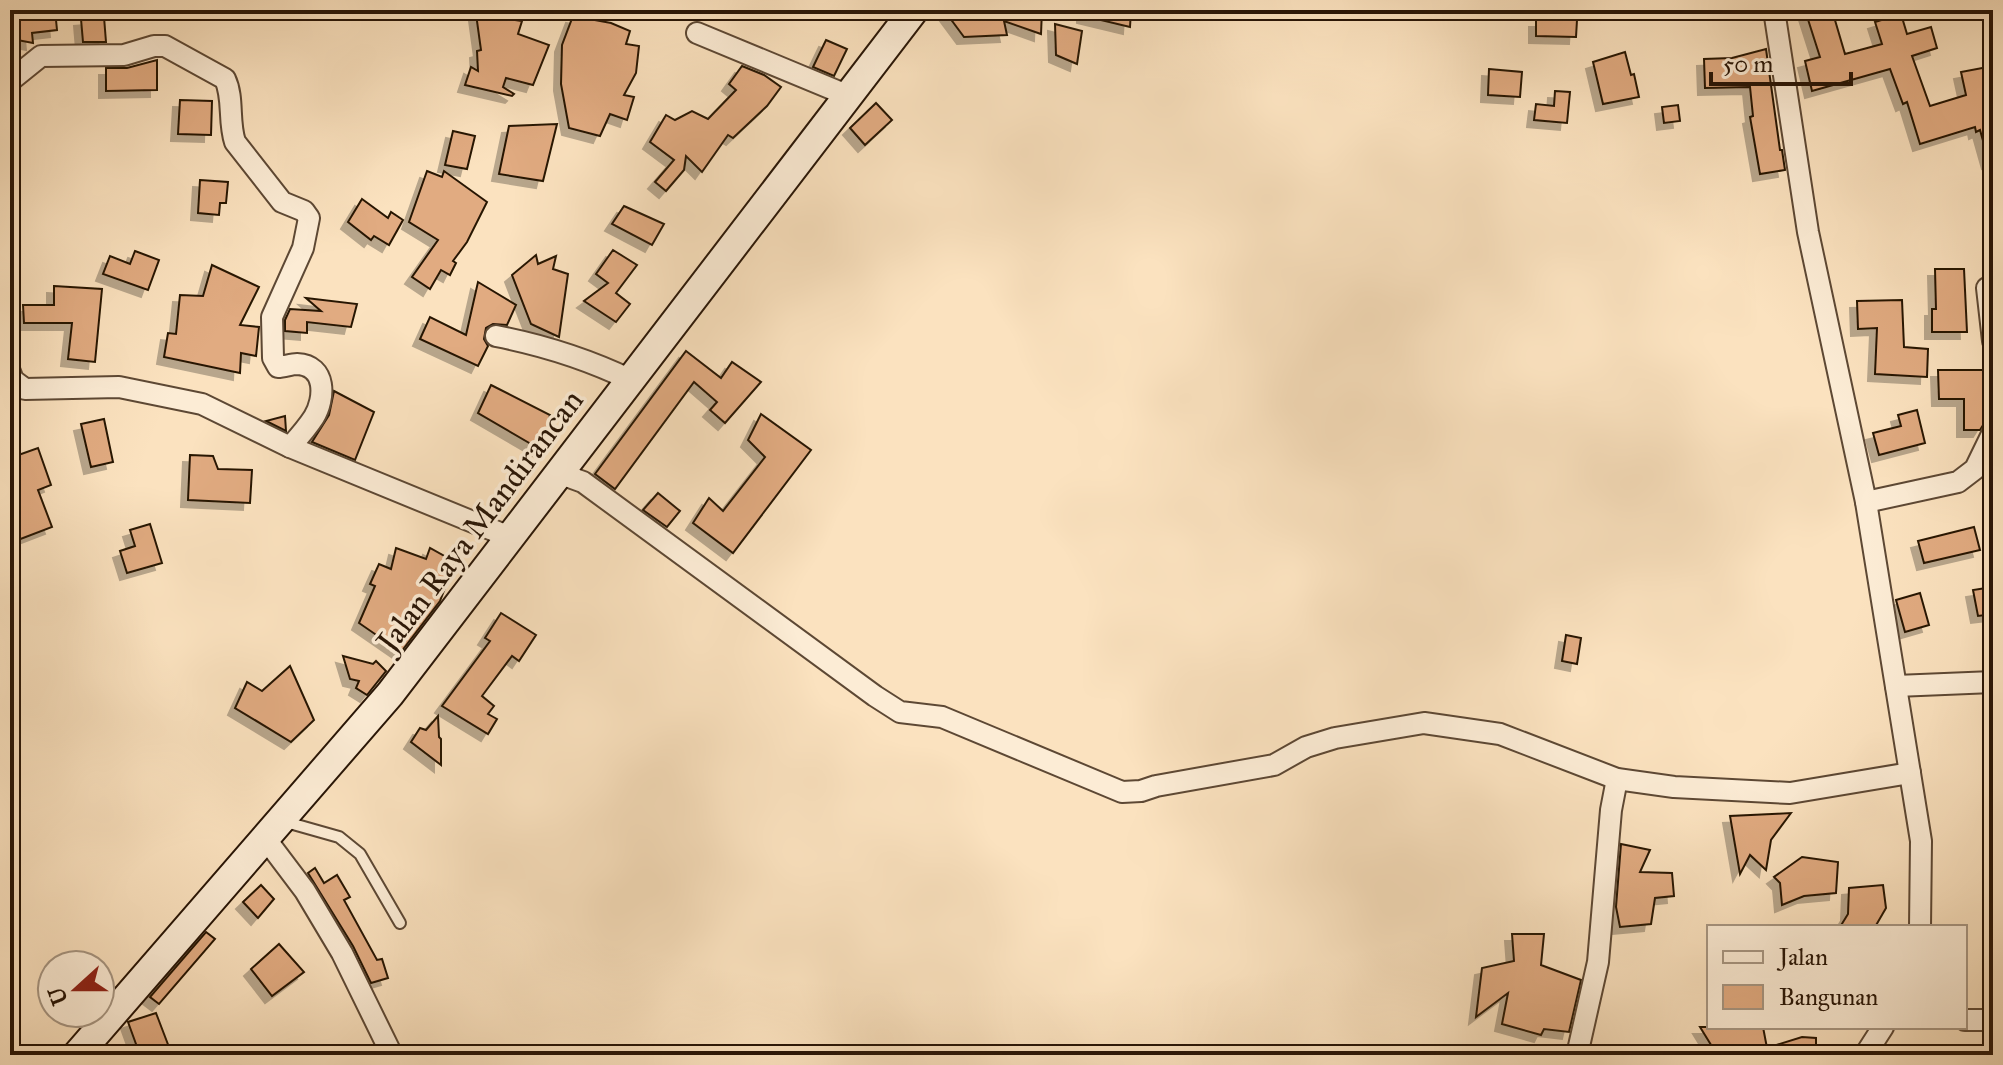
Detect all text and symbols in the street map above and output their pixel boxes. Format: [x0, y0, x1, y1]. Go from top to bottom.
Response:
scale bar [1711, 36, 1851, 86]
text: 50 m [1723, 49, 1773, 79]
street label: Jalan Raya Mandirancan [367, 382, 592, 662]
legend [1707, 925, 1967, 1029]
text: Jalan [1776, 942, 1828, 972]
north arrow [36, 949, 116, 1029]
text: U [42, 982, 74, 1009]
text: Bangunan [1779, 982, 1878, 1012]

